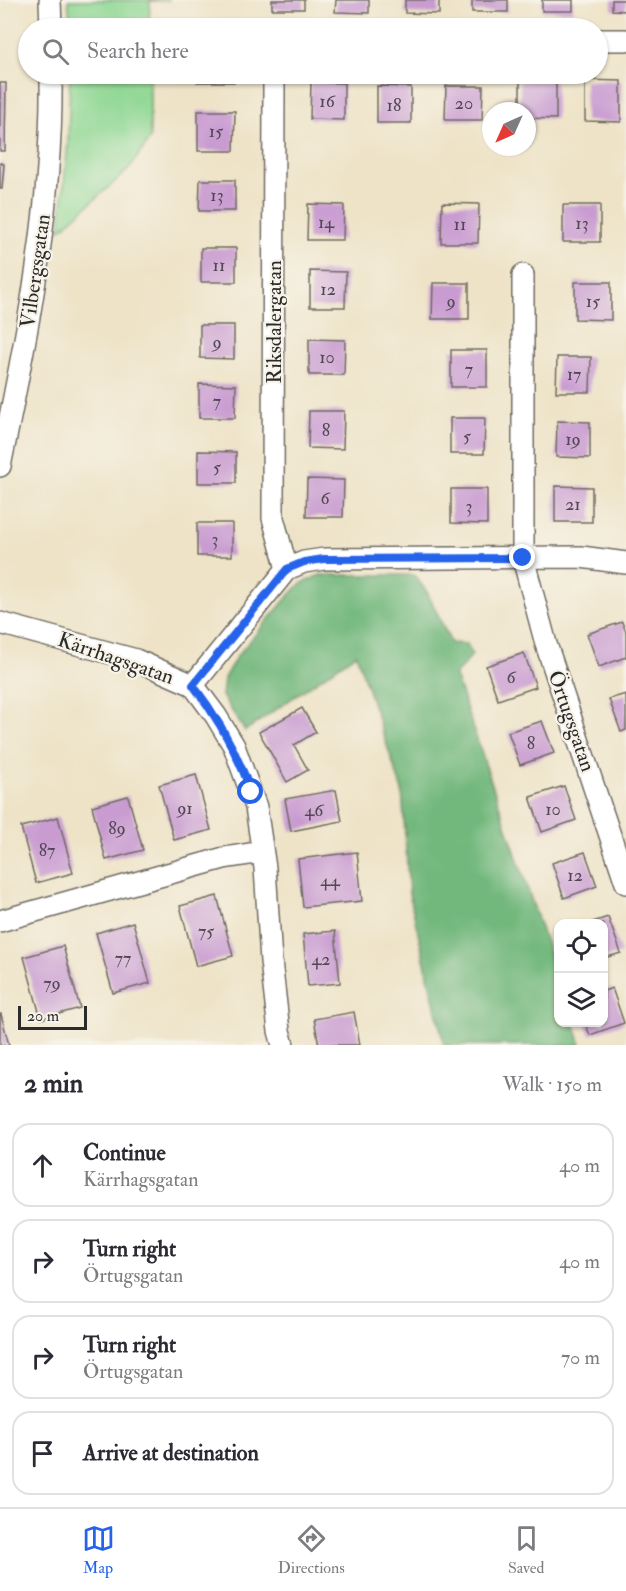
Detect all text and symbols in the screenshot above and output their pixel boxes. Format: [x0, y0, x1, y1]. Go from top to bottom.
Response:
search box [18, 18, 608, 84]
icon: search [39, 35, 72, 68]
text: Search here [87, 37, 189, 65]
house number: 16 [319, 90, 336, 113]
house number: 20 [455, 92, 473, 115]
house number: 18 [387, 94, 401, 117]
north arrow [482, 102, 536, 156]
house number: 15 [209, 120, 223, 143]
house number: 13 [210, 184, 224, 207]
house number: 14 [318, 211, 335, 234]
street label: Vilbergsgatan [14, 212, 57, 330]
house number: 13 [575, 212, 589, 235]
house number: 11 [454, 213, 466, 236]
house number: 11 [213, 254, 225, 277]
street label: Riksdalergatan [261, 260, 288, 384]
house number: 12 [320, 278, 336, 301]
house number: 9 [444, 290, 456, 313]
house number: 15 [586, 290, 600, 313]
house number: 9 [210, 331, 222, 354]
house number: 10 [319, 346, 335, 369]
house number: 7 [465, 358, 473, 381]
house number: 17 [567, 363, 581, 386]
house number: 7 [213, 390, 221, 413]
house number: 8 [322, 419, 330, 442]
house number: 5 [463, 425, 471, 448]
house number: 19 [565, 428, 581, 451]
house number: 5 [213, 456, 221, 479]
house number: 6 [320, 487, 330, 510]
house number: 21 [565, 493, 581, 516]
house number: 3 [466, 495, 472, 518]
house number: 3 [212, 528, 218, 551]
route end [509, 544, 535, 570]
street label: Kärrhagsgatan [54, 626, 178, 691]
house number: 6 [506, 666, 516, 689]
street label: Örtugsgatan [542, 667, 601, 776]
house number: 8 [527, 732, 535, 755]
route start [237, 778, 263, 804]
house number: 91 [175, 797, 193, 820]
house number: 10 [545, 798, 561, 821]
house number: 46 [305, 799, 324, 822]
house number: 89 [108, 817, 126, 840]
house number: 87 [39, 839, 55, 862]
house number: 12 [567, 864, 583, 887]
house number: 44 [320, 869, 341, 892]
map controls [554, 919, 608, 1027]
button: locate [554, 919, 608, 973]
house number: 75 [198, 920, 214, 943]
house number: 77 [115, 947, 131, 970]
house number: 42 [312, 948, 330, 971]
house number: 79 [43, 972, 61, 995]
button: layers [554, 973, 608, 1027]
scale bar [18, 1003, 87, 1030]
text: 20 m [27, 1006, 59, 1026]
text: 2 min [24, 1068, 83, 1100]
text: Walk · 150 m [502, 1072, 602, 1097]
text: Continue [83, 1139, 166, 1167]
icon: ahead [26, 1149, 59, 1182]
text: 40 m [559, 1153, 600, 1178]
text: Kärrhagsgatan [83, 1167, 199, 1192]
text: Turn right [83, 1235, 176, 1263]
icon: right [26, 1245, 59, 1278]
text: 40 m [559, 1249, 600, 1274]
text: Örtugsgatan [83, 1263, 183, 1288]
text: Turn right [83, 1331, 176, 1359]
icon: right [26, 1341, 59, 1374]
text: 70 m [561, 1345, 600, 1370]
text: Örtugsgatan [83, 1359, 183, 1384]
icon: arrive [26, 1437, 59, 1470]
text: Arrive at destination [83, 1439, 259, 1467]
tab: Map [82, 1522, 115, 1578]
tab: Directions [278, 1522, 345, 1578]
tab: Saved [508, 1522, 544, 1578]

